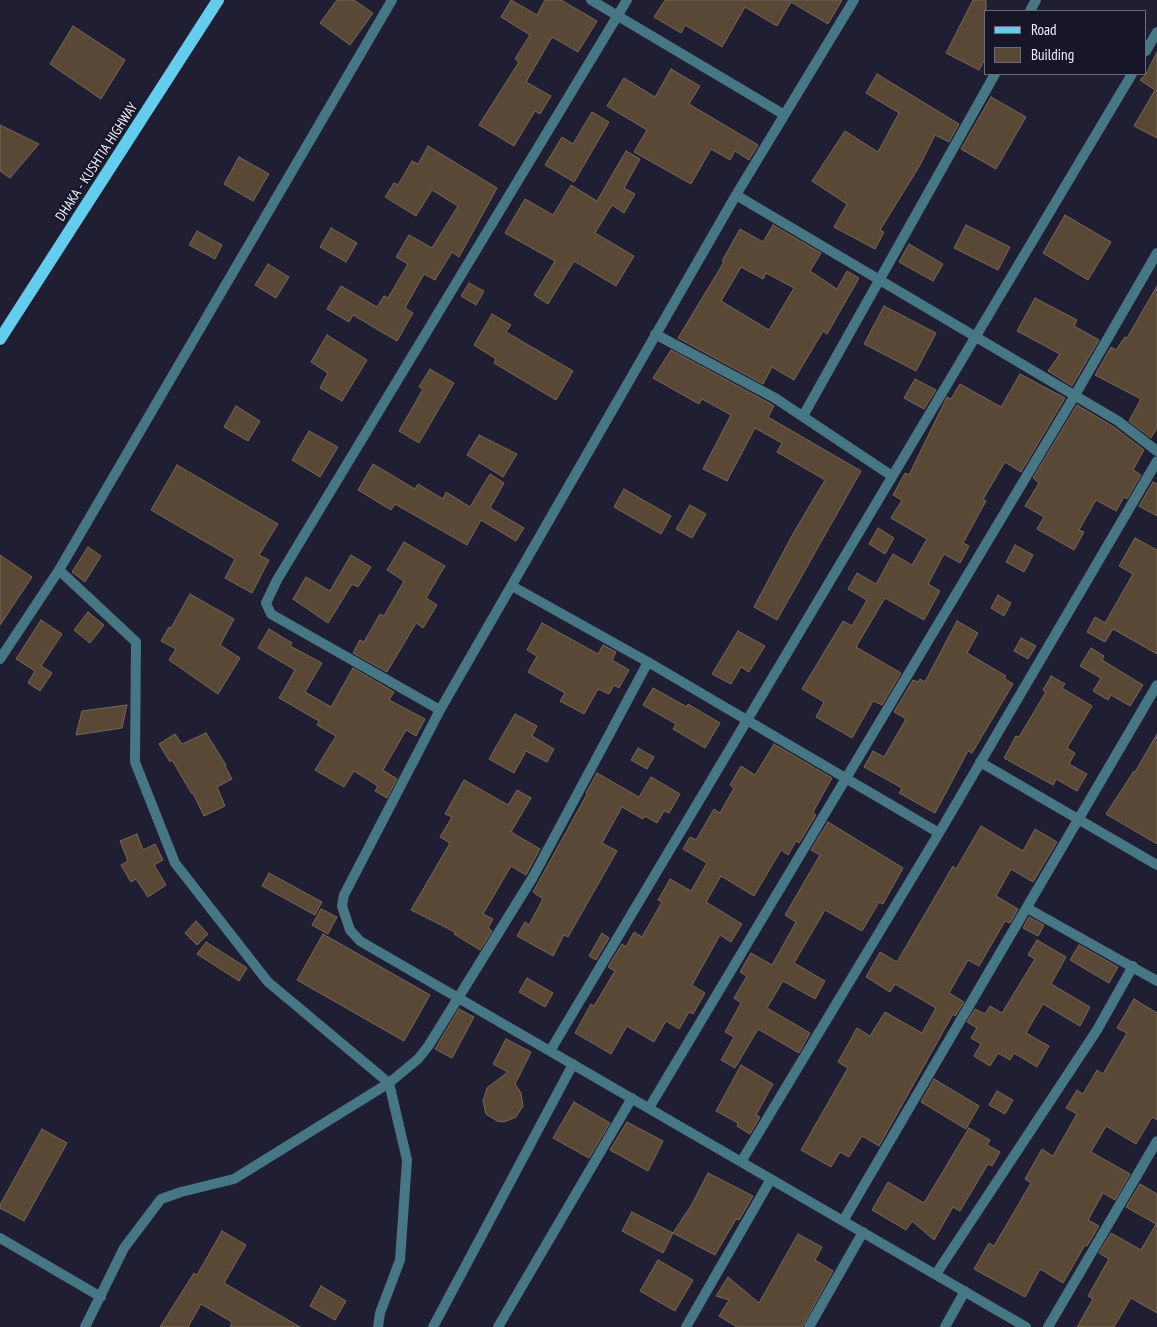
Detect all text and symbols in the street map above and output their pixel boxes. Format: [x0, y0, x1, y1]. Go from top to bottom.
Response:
legend [984, 10, 1147, 75]
text: Road [1031, 20, 1057, 39]
text: Building [1031, 45, 1074, 64]
street label: DHAKA - KUSHTIA HIGHWAY [52, 100, 142, 224]

